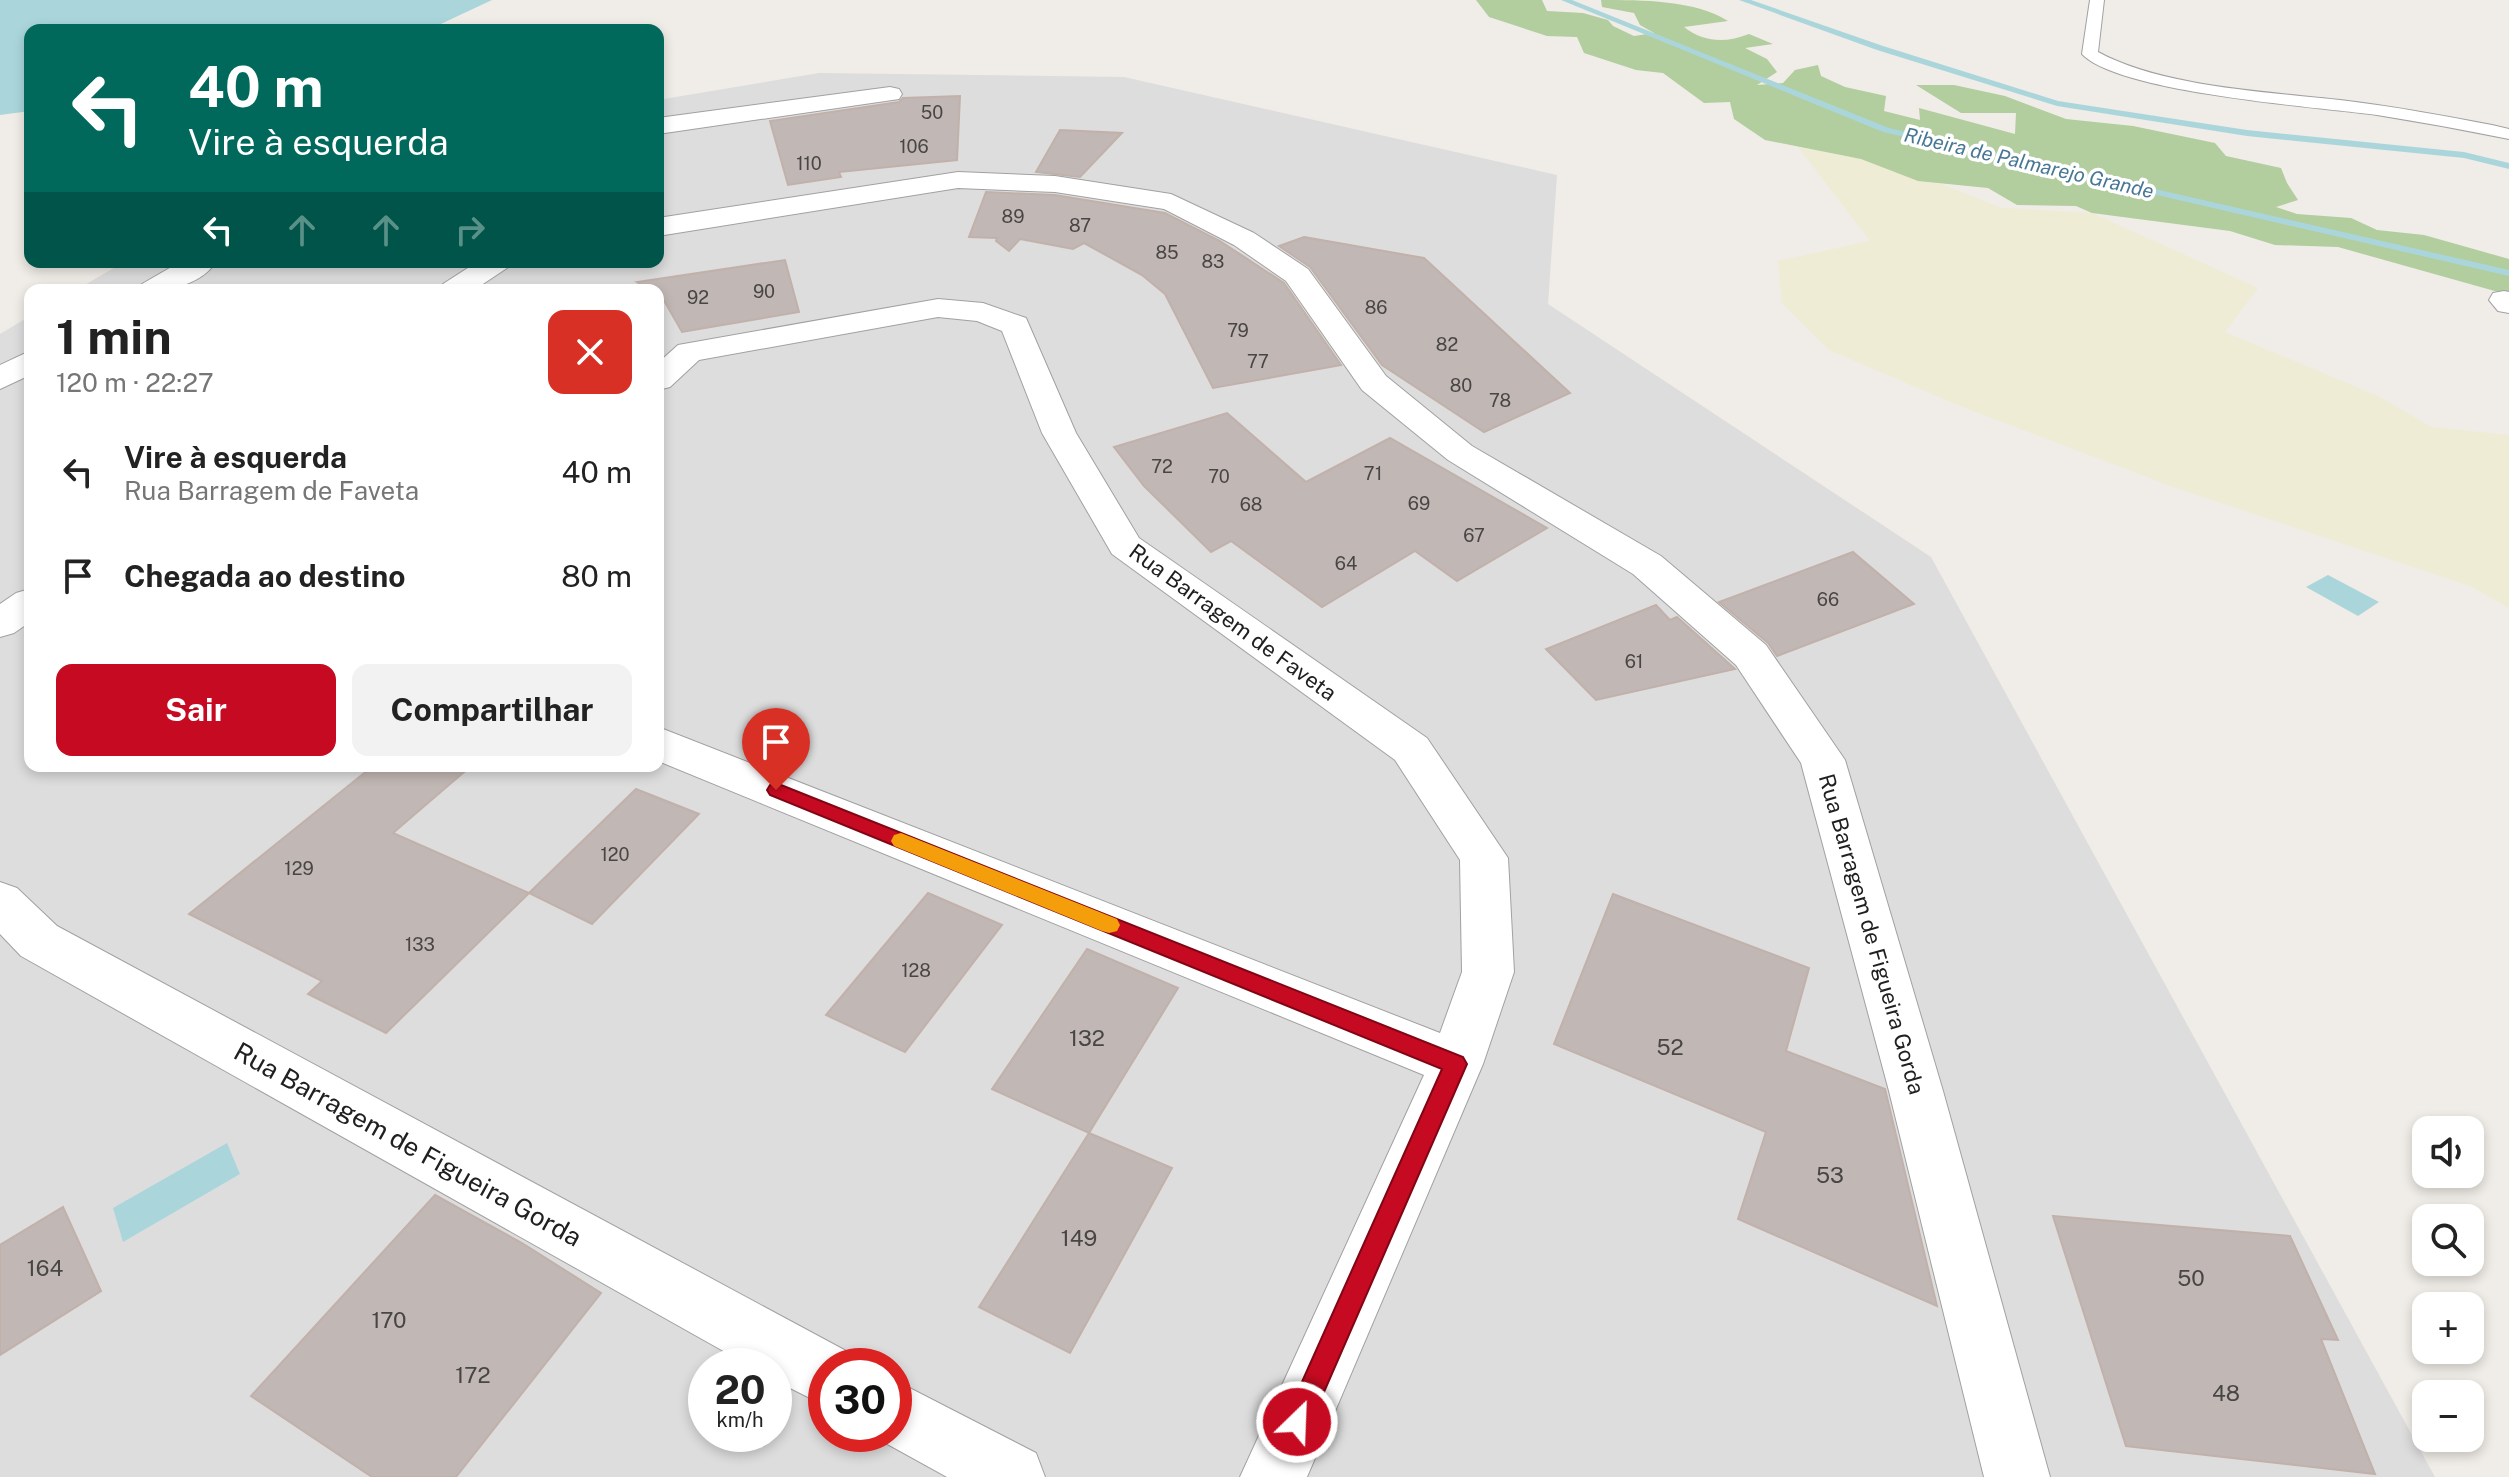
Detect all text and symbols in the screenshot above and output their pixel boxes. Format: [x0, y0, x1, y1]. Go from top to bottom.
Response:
text: 40 m [188, 54, 324, 120]
icon: left [56, 56, 160, 160]
house number: 50 [921, 102, 943, 123]
text: Vire à esquerda [188, 121, 449, 163]
water label: Ribeira de Palmarejo Grande [1902, 123, 2156, 203]
house number: 106 [899, 136, 929, 157]
house number: 110 [796, 153, 822, 174]
house number: 89 [1002, 206, 1024, 227]
icon: left [196, 208, 240, 252]
icon: ahead [280, 208, 324, 252]
icon: ahead [364, 208, 408, 252]
icon: right [448, 208, 492, 252]
house number: 87 [1069, 215, 1091, 236]
house number: 85 [1155, 242, 1179, 263]
house number: 83 [1202, 251, 1224, 272]
house number: 90 [753, 281, 775, 302]
house number: 92 [687, 287, 709, 308]
house number: 86 [1365, 297, 1387, 318]
text: 1 min [56, 308, 172, 365]
button: close [548, 310, 632, 394]
house number: 79 [1227, 320, 1249, 341]
house number: 82 [1436, 334, 1458, 355]
house number: 77 [1247, 351, 1269, 372]
text: 120 m · 22:27 [56, 367, 214, 398]
house number: 80 [1450, 375, 1472, 396]
house number: 78 [1489, 390, 1511, 411]
text: Vire à esquerda [124, 439, 347, 475]
icon: left [56, 450, 100, 494]
text: 40 m [562, 454, 632, 490]
house number: 72 [1151, 456, 1173, 477]
house number: 71 [1364, 463, 1382, 484]
house number: 70 [1208, 466, 1230, 487]
text: Rua Barragem de Faveta [124, 475, 419, 506]
house number: 69 [1408, 493, 1430, 514]
house number: 68 [1240, 494, 1262, 515]
house number: 67 [1463, 525, 1485, 546]
street label: Rua Barragem de Faveta [1124, 538, 1342, 706]
house number: 64 [1335, 553, 1357, 574]
icon: arrive [56, 554, 100, 598]
text: Chegada ao destino [124, 558, 405, 594]
text: 80 m [561, 558, 632, 594]
house number: 66 [1817, 589, 1839, 610]
house number: 61 [1625, 651, 1643, 672]
button: Sair [56, 664, 336, 756]
button: Compartilhar [352, 664, 632, 756]
pin [742, 708, 810, 790]
icon: arrive [754, 720, 798, 764]
street label: Rua Barragem de Figueira Gorda [1814, 771, 1930, 1097]
house number: 120 [600, 844, 630, 865]
house number: 129 [284, 858, 314, 879]
house number: 133 [405, 934, 435, 955]
house number: 128 [901, 960, 931, 981]
house number: 132 [1069, 1025, 1105, 1051]
house number: 52 [1656, 1034, 1684, 1060]
street label: Rua Barragem de Figueira Gorda [229, 1035, 587, 1253]
map controls [2412, 1116, 2484, 1452]
button: sound [2412, 1116, 2484, 1188]
house number: 53 [1816, 1162, 1844, 1188]
button: search [2412, 1204, 2484, 1276]
house number: 149 [1061, 1225, 1097, 1251]
house number: 164 [27, 1255, 63, 1281]
house number: 50 [2177, 1265, 2205, 1291]
button: + [2412, 1292, 2484, 1364]
house number: 170 [371, 1307, 407, 1333]
speed limit sign: 30 [808, 1348, 912, 1452]
house number: 172 [455, 1362, 491, 1388]
text: 20 [714, 1366, 766, 1413]
position arrow [1255, 1380, 1339, 1464]
house number: 48 [2212, 1380, 2240, 1406]
button: − [2412, 1380, 2484, 1452]
text: km/h [716, 1408, 764, 1432]

